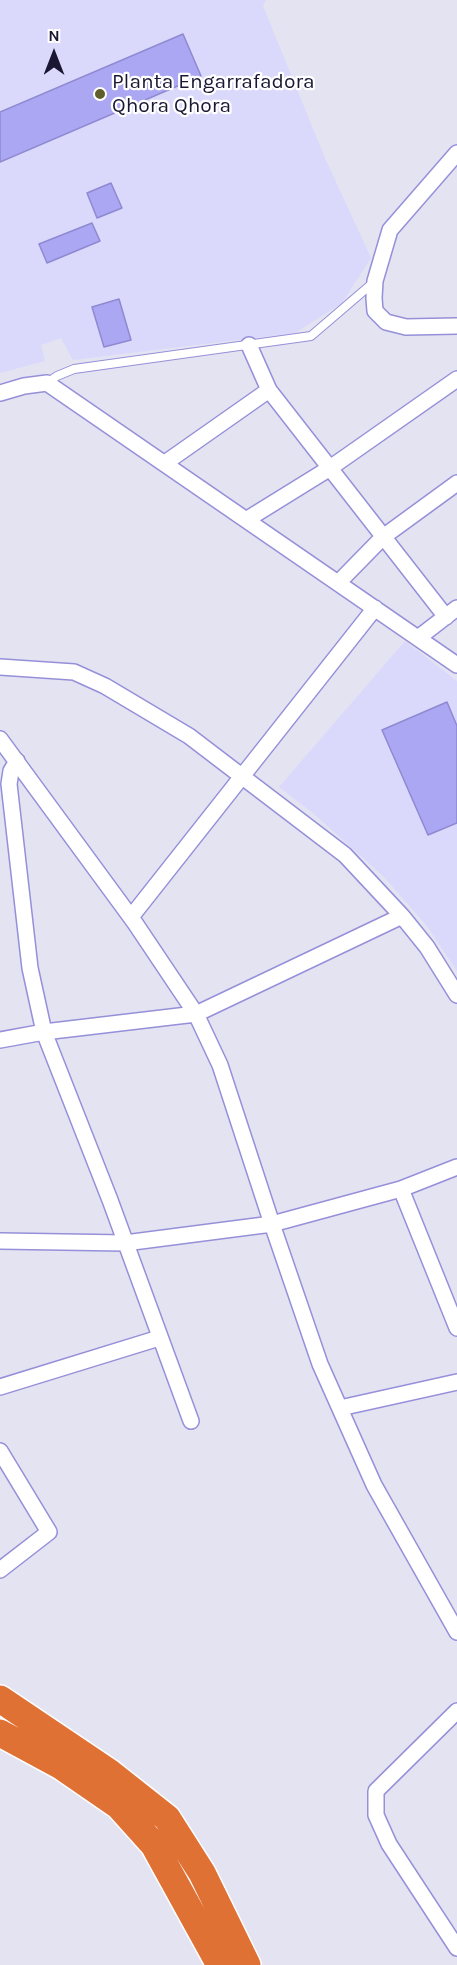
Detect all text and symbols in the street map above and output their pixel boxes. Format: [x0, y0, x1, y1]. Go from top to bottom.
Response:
north arrow [24, 24, 84, 84]
text: N [48, 26, 60, 45]
place label: Planta Engarrafadora Qhora Qhora [112, 69, 315, 119]
marker: Planta Engarrafadora Qhora Qhora [93, 87, 107, 101]

